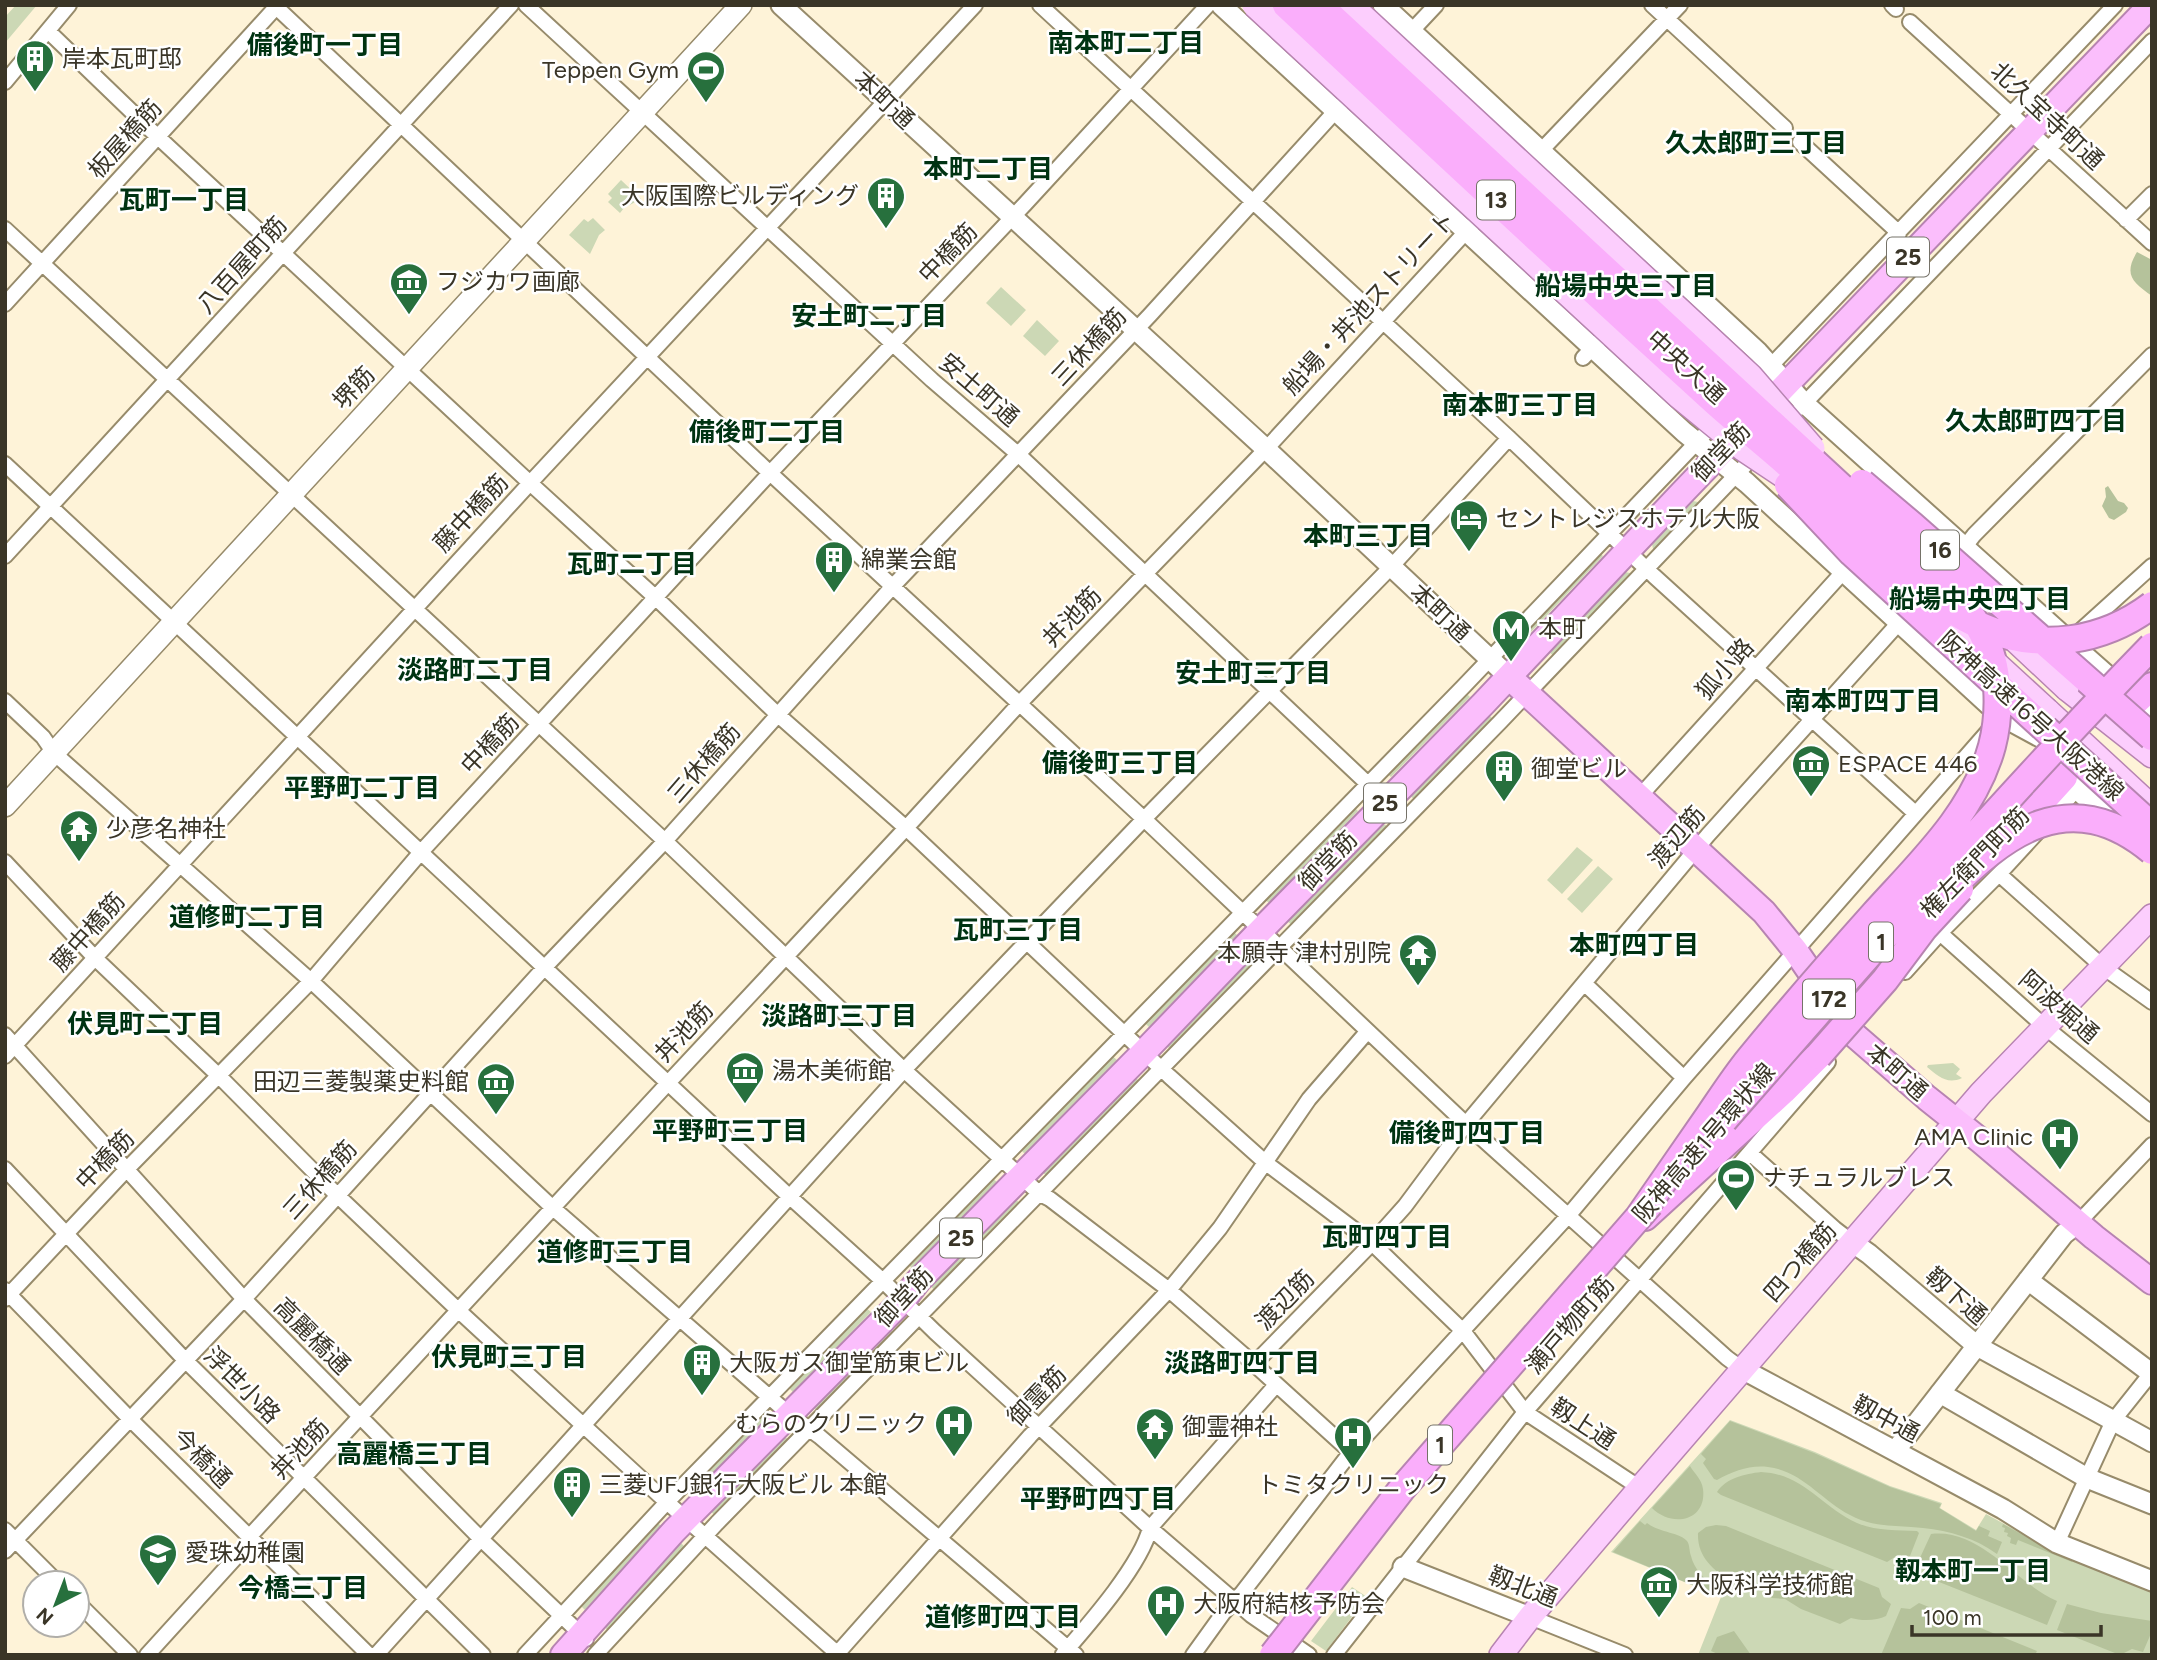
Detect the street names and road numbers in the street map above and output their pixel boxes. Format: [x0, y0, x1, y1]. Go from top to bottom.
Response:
street label: 北久宝寺町通 [1985, 56, 2110, 175]
street label: 本町通 [848, 64, 921, 135]
street label: 板屋橋筋 [82, 93, 168, 184]
road number: 13 [1477, 181, 1515, 220]
street label: 船場・丼池ストリート [1276, 205, 1461, 400]
street label: 八百屋町筋 [191, 210, 293, 319]
street label: 中橋筋 [912, 217, 983, 289]
road number: 25 [1887, 238, 1929, 276]
street label: 三休橋筋 [1045, 302, 1132, 392]
street label: 中央大通 [1641, 324, 1732, 410]
street label: 安土町通 [934, 347, 1025, 432]
street label: 堺筋 [327, 360, 381, 415]
street label: 御堂筋 [1685, 416, 1756, 488]
street label: 藤中橋筋 [427, 468, 514, 558]
road number: 16 [1921, 530, 1959, 570]
street label: 本町通 [1404, 577, 1477, 648]
street label: 丼池筋 [1036, 581, 1107, 653]
street label: 阪神高速16号大阪港線 [1933, 625, 2130, 807]
street label: 狐小路 [1690, 632, 1759, 705]
street label: 中橋筋 [454, 707, 525, 780]
street label: 三休橋筋 [661, 717, 746, 808]
road number: 25 [1364, 783, 1406, 822]
street label: 渡辺筋 [1642, 800, 1711, 874]
street label: 権左衛門町筋 [1914, 801, 2035, 925]
street label: 御堂筋 [1292, 825, 1363, 897]
street label: 藤中橋筋 [45, 886, 131, 977]
road number: 1 [1869, 923, 1893, 962]
street label: 阿波堀通 [2014, 964, 2105, 1049]
road number: 172 [1803, 980, 1855, 1018]
street label: 丼池筋 [648, 995, 719, 1068]
street label: 本町通 [1861, 1037, 1934, 1106]
street label: 阪神高速1号環状線 [1626, 1057, 1781, 1228]
street label: 中橋筋 [69, 1124, 140, 1196]
street label: 三休橋筋 [277, 1134, 363, 1225]
street label: 四つ橋筋 [1757, 1216, 1842, 1307]
road number: 25 [940, 1218, 982, 1258]
street label: 御堂筋 [868, 1260, 939, 1333]
street label: 靱下通 [1920, 1261, 1993, 1330]
street label: 渡辺筋 [1249, 1264, 1320, 1336]
street label: 瀬戸物町筋 [1519, 1270, 1620, 1379]
street label: 高麗橋通 [268, 1291, 357, 1380]
street label: 浮世小路 [198, 1340, 287, 1429]
street label: 御霊筋 [1001, 1360, 1072, 1432]
street label: 靱中通 [1848, 1389, 1925, 1448]
street label: 靱上通 [1545, 1392, 1621, 1455]
street label: 丼池筋 [264, 1412, 335, 1485]
street label: 今橋通 [167, 1422, 238, 1493]
road number: 1 [1428, 1426, 1452, 1464]
street label: 靱北通 [1484, 1560, 1562, 1613]

